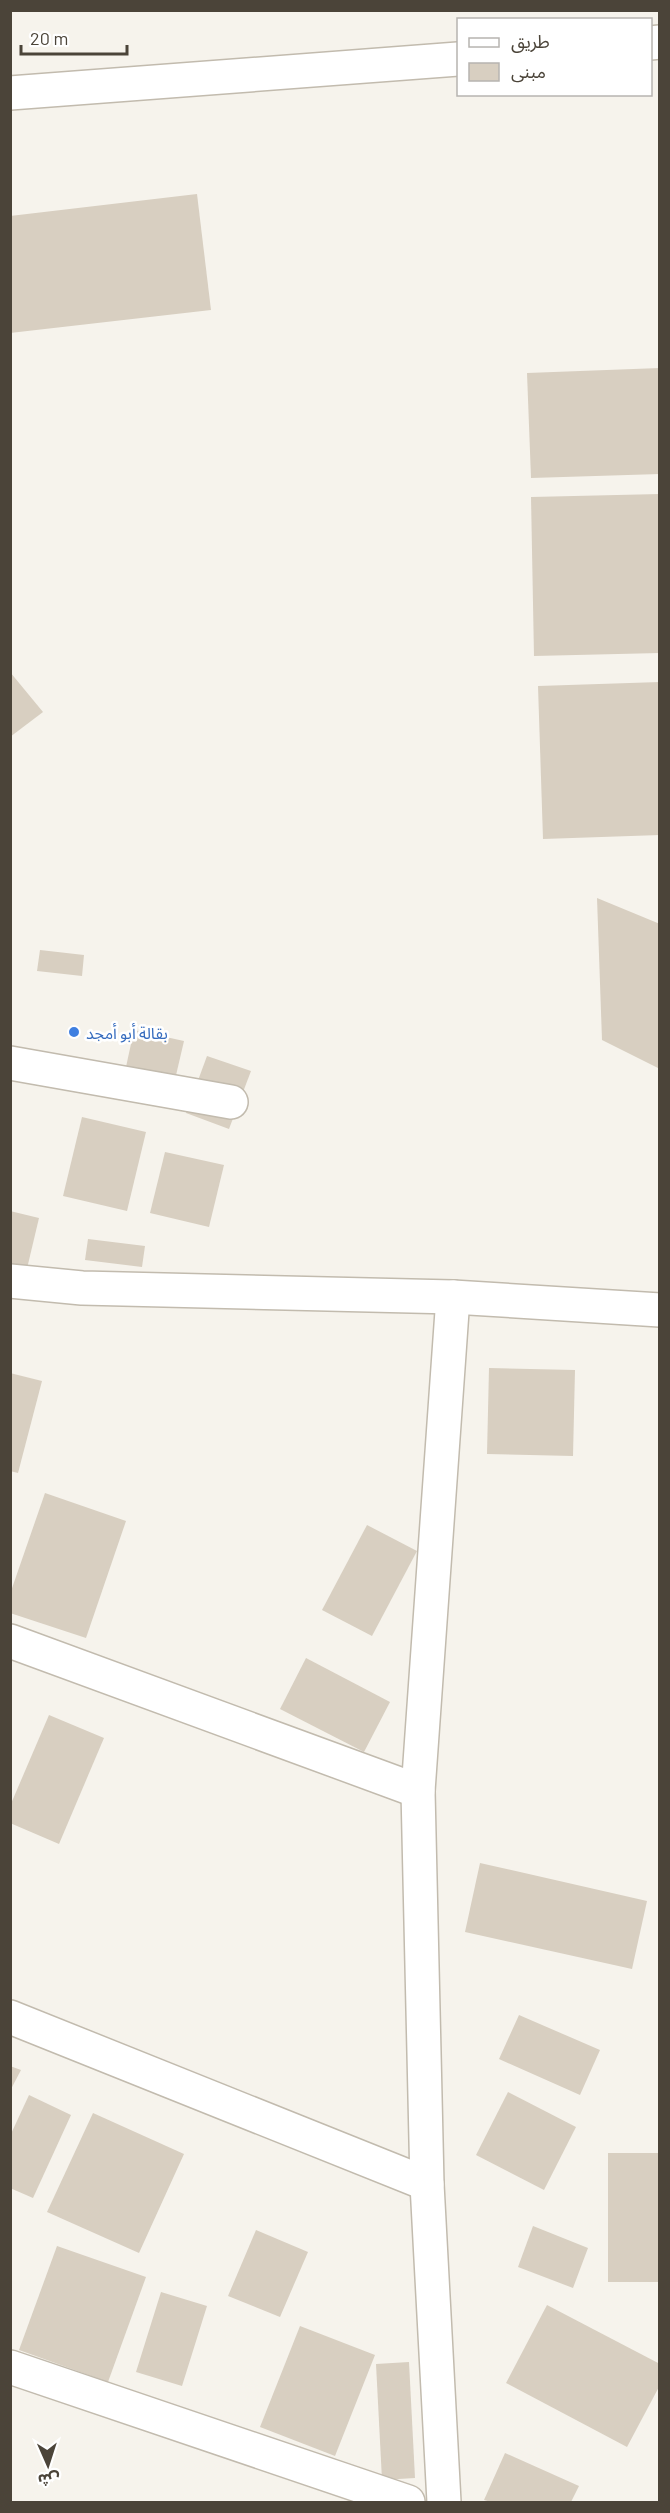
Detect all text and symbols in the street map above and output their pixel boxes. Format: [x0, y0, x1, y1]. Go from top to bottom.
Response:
scale bar [21, 18, 128, 56]
legend [457, 18, 652, 96]
text: 20 m [30, 27, 68, 49]
text: طريق [511, 30, 550, 53]
text: مبنى [511, 60, 546, 83]
place label: بقالة أبو أمجد [86, 1023, 168, 1043]
marker: بقالة أبو أمجد [67, 1025, 81, 1039]
north arrow [18, 2435, 78, 2495]
text: ش [37, 2469, 60, 2491]

